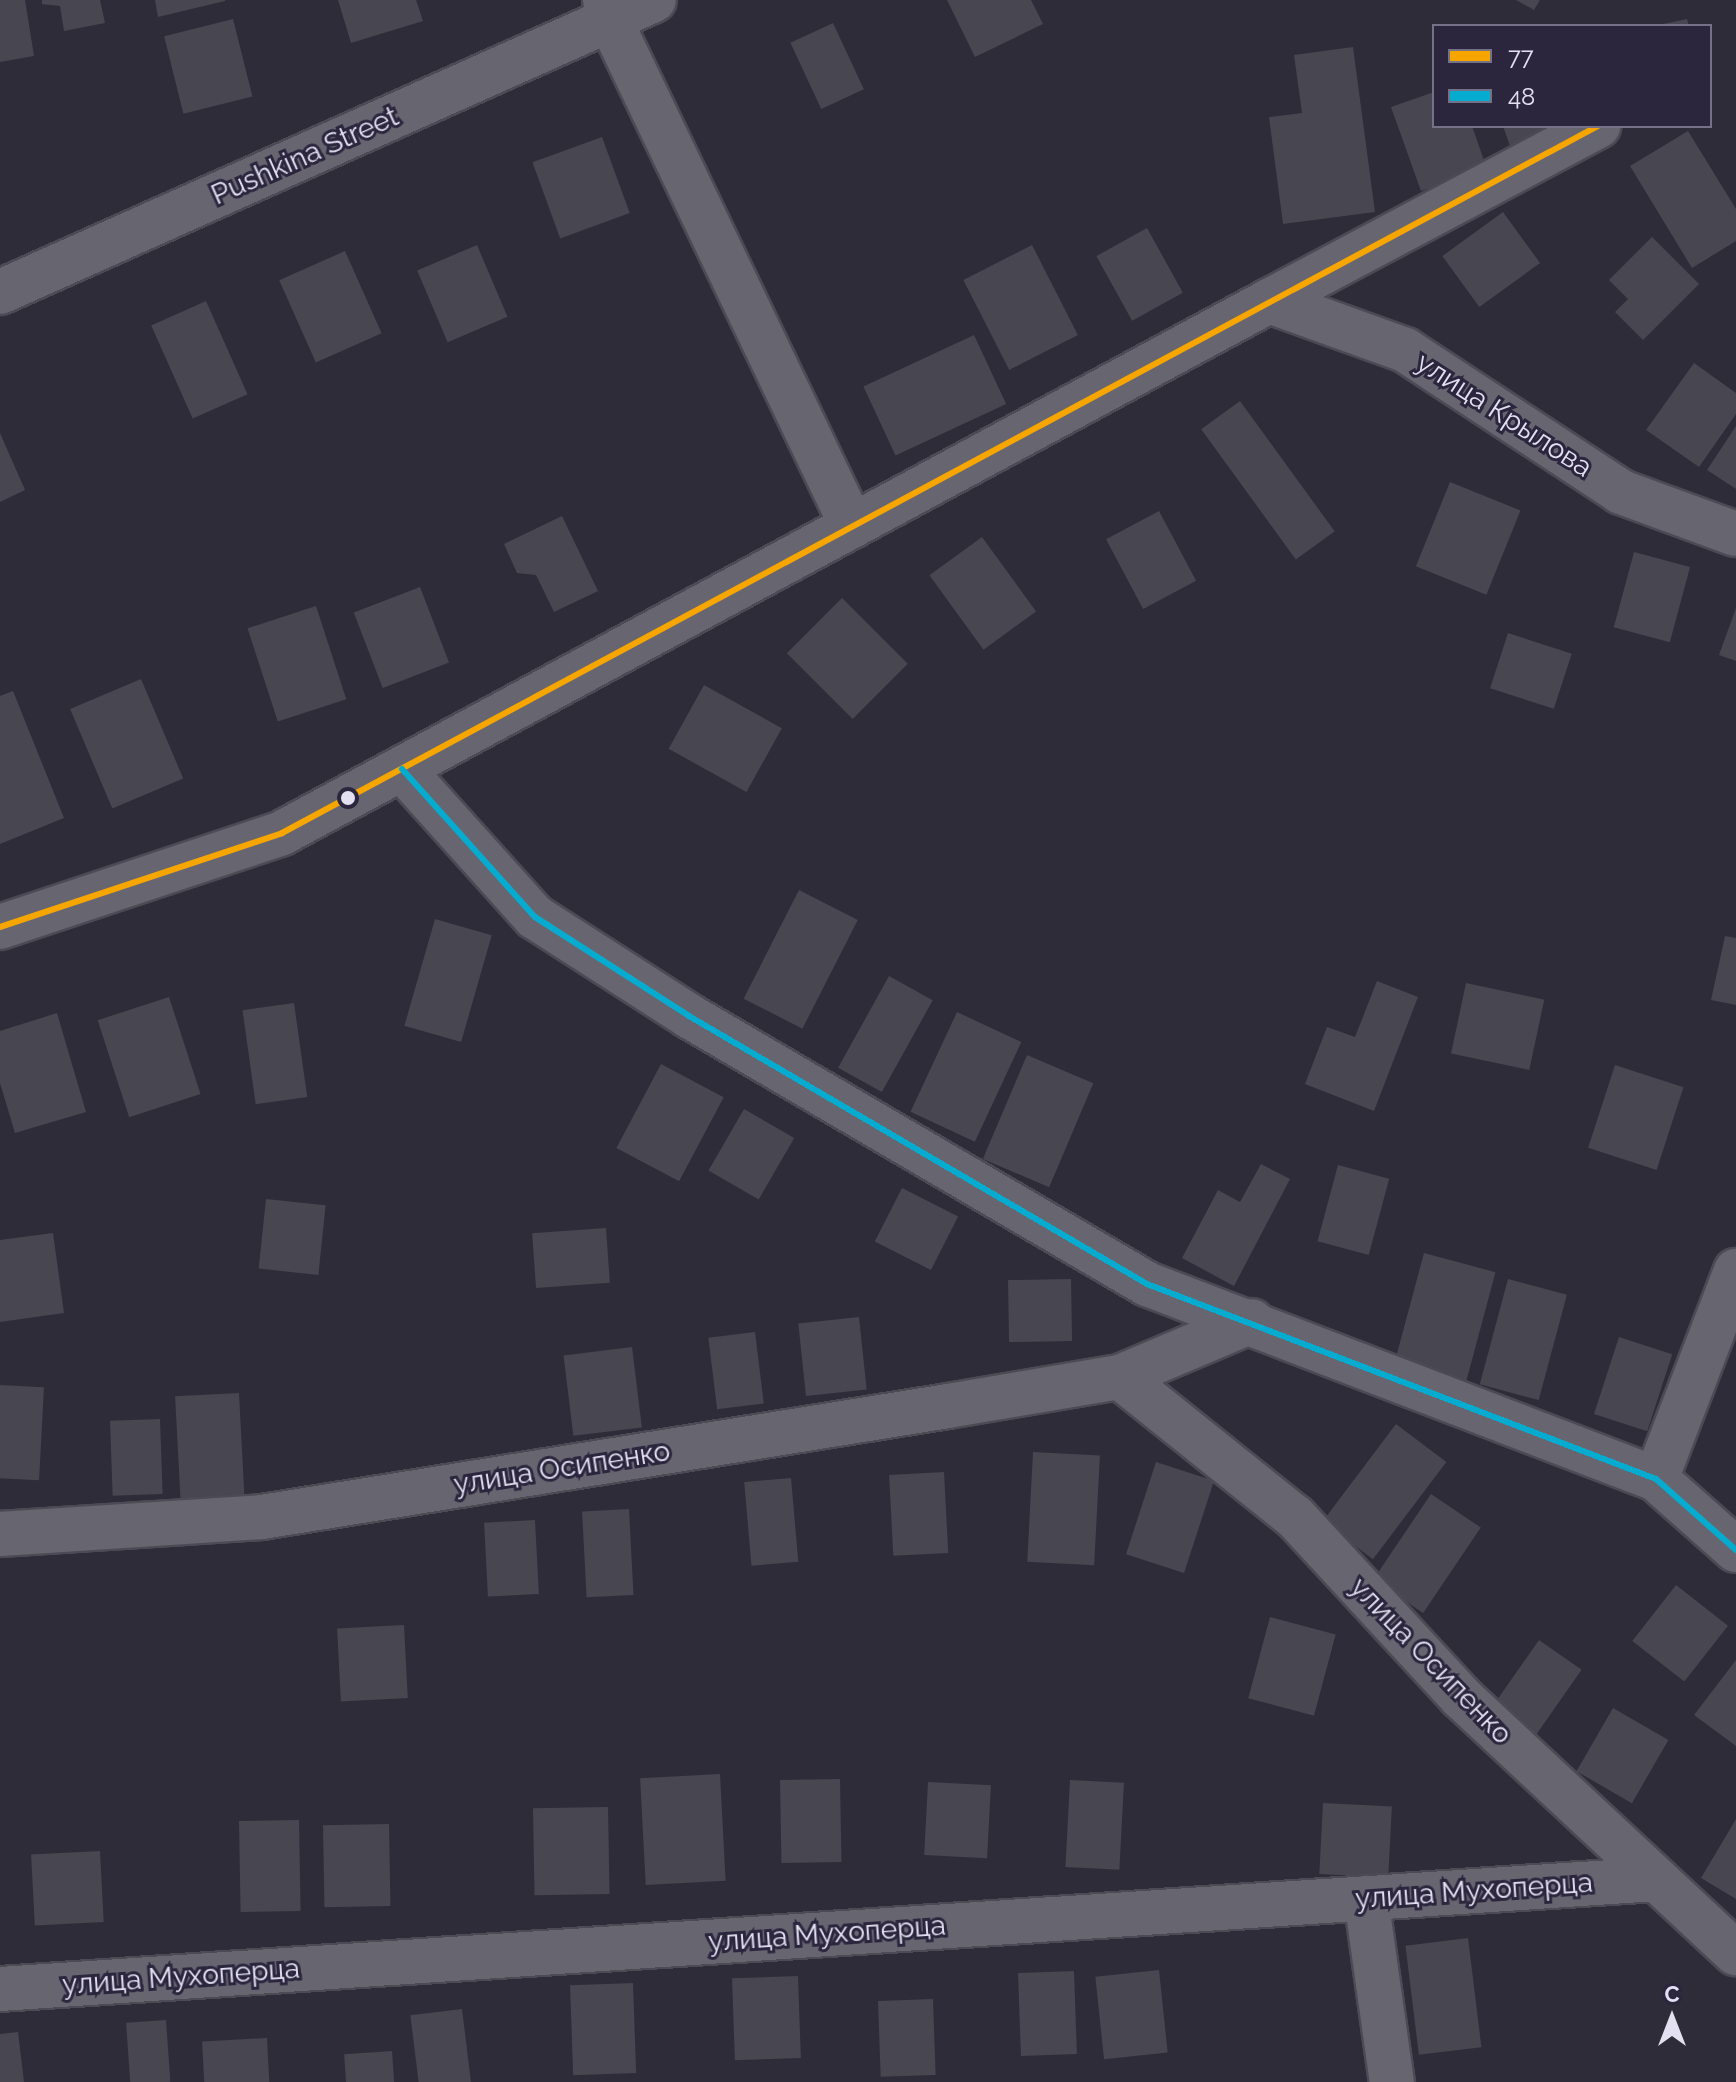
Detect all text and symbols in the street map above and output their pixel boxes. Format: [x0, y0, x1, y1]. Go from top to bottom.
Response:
legend [1432, 24, 1712, 128]
text: 77 [1508, 42, 1534, 71]
text: 48 [1508, 82, 1535, 111]
street label: Pushkina Street [206, 100, 404, 212]
street label: улица Крылова [1410, 346, 1598, 484]
unlabelled marker [340, 790, 356, 806]
street label: улица Осипенко [451, 1434, 673, 1502]
street label: улица Осипенко [1343, 1571, 1519, 1751]
street label: улица Мухоперца [1354, 1866, 1594, 1916]
street label: улица Мухоперца [707, 1909, 947, 1959]
street label: улица Мухоперца [61, 1952, 301, 2002]
north arrow [1632, 1978, 1712, 2058]
text: С [1664, 1981, 1680, 2007]

